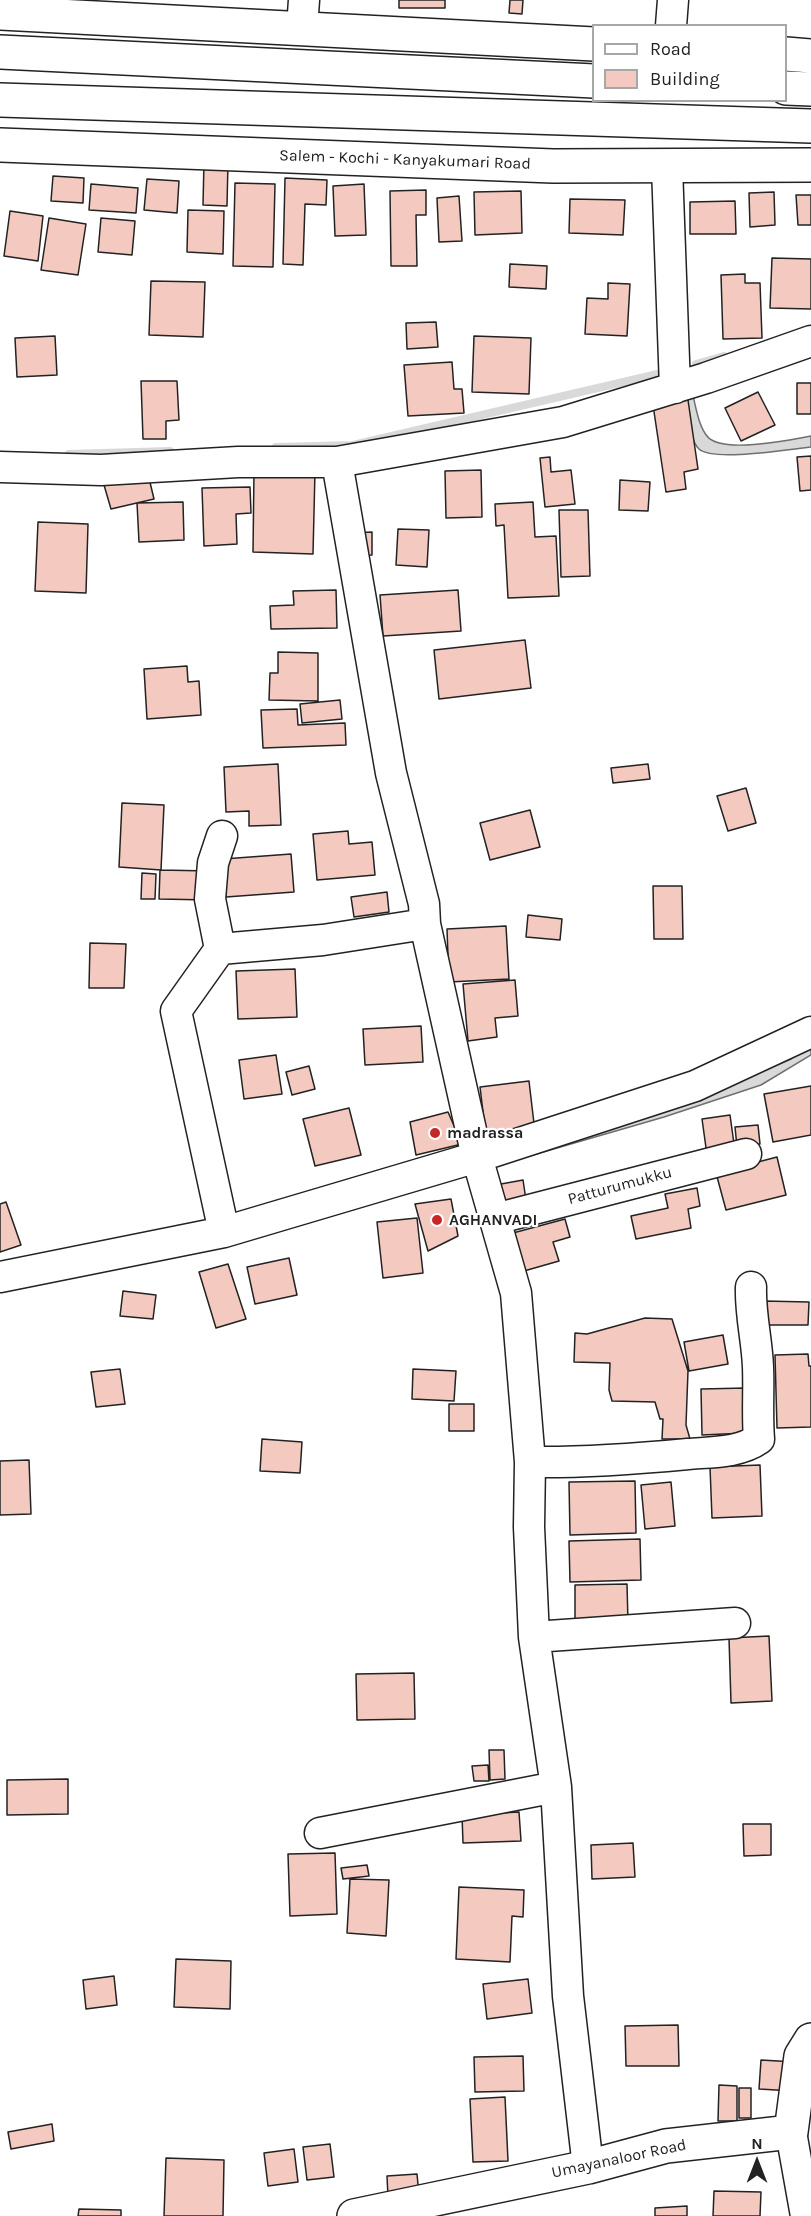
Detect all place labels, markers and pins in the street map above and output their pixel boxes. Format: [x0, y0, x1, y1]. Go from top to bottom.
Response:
place label: madrassa [447, 1123, 523, 1143]
marker: madrassa [428, 1126, 442, 1140]
place label: AGHANVADI [449, 1210, 537, 1230]
marker: AGHANVADI [430, 1213, 444, 1227]

